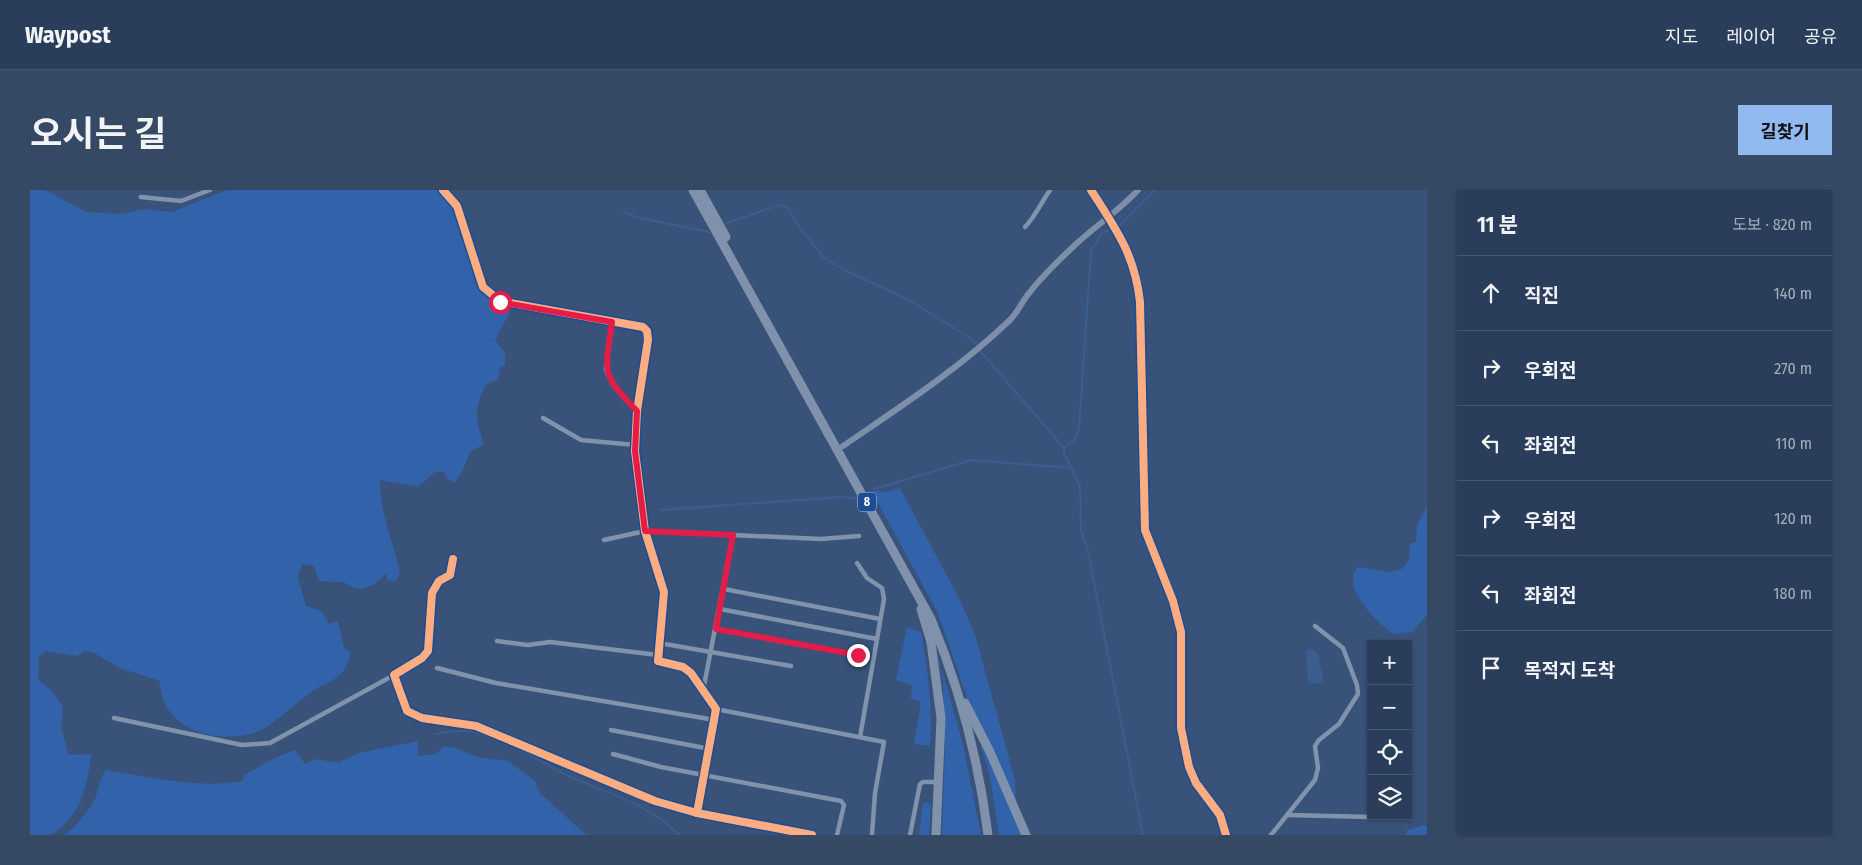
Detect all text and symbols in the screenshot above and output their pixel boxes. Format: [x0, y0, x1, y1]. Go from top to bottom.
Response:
text: Waypost [25, 21, 111, 49]
text: 지도 [1665, 26, 1698, 48]
text: 레이어 [1726, 26, 1776, 48]
text: 공유 [1804, 26, 1837, 48]
button: 길찾기 [1738, 105, 1832, 155]
text: 오시는 길 [30, 113, 166, 155]
text: 11 분 [1477, 212, 1518, 238]
text: 도보 · 820 m [1732, 215, 1812, 234]
icon: ahead [1477, 279, 1505, 307]
text: 직진 [1524, 284, 1559, 307]
text: 140 m [1774, 284, 1812, 303]
route start [489, 291, 512, 314]
icon: right [1477, 354, 1505, 382]
text: 우회전 [1524, 359, 1576, 382]
text: 270 m [1774, 359, 1812, 378]
icon: left [1477, 429, 1505, 457]
text: 좌회전 [1524, 434, 1576, 457]
text: 110 m [1775, 434, 1812, 453]
road number: 8 [858, 492, 876, 512]
icon: right [1477, 504, 1505, 532]
text: 우회전 [1524, 509, 1576, 532]
text: 120 m [1774, 509, 1812, 528]
icon: left [1477, 579, 1505, 607]
text: 좌회전 [1524, 584, 1576, 607]
text: 180 m [1773, 584, 1812, 603]
map controls [1367, 640, 1412, 820]
button: + [1367, 640, 1412, 685]
route end [847, 644, 870, 667]
icon: arrive [1477, 654, 1505, 682]
text: 목적지 도착 [1524, 659, 1615, 682]
button: − [1367, 685, 1412, 730]
button: locate [1367, 730, 1412, 775]
button: layers [1367, 775, 1412, 820]

